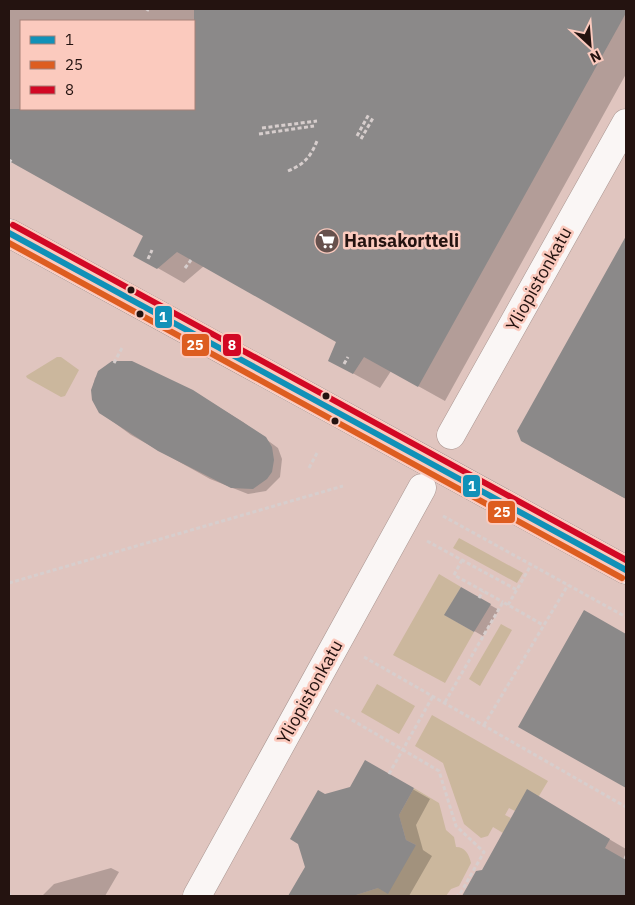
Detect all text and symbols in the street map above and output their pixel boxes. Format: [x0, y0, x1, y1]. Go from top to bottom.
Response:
legend [20, 20, 195, 110]
north arrow [565, 20, 615, 70]
text: 1 [65, 30, 74, 49]
text: N [587, 46, 604, 67]
text: 25 [65, 55, 83, 74]
text: 8 [65, 80, 74, 99]
street label: Yliopistonkatu [500, 223, 577, 335]
supermarket icon: Hansakortteli [314, 228, 340, 254]
place label: Hansakortteli [344, 229, 459, 252]
unlabelled marker [126, 285, 136, 295]
line badge: 1 [154, 305, 173, 329]
text: 1 [159, 308, 168, 326]
unlabelled marker [135, 309, 145, 319]
line badge: 25 [181, 333, 210, 357]
line badge: 8 [222, 333, 242, 357]
text: 25 [187, 336, 203, 354]
text: 8 [228, 336, 236, 354]
unlabelled marker [321, 391, 331, 401]
unlabelled marker [330, 416, 340, 426]
line badge: 1 [462, 474, 481, 498]
text: 1 [468, 477, 477, 495]
line badge: 25 [487, 500, 516, 524]
text: 25 [494, 503, 510, 521]
street label: Yliopistonkatu [271, 636, 348, 748]

